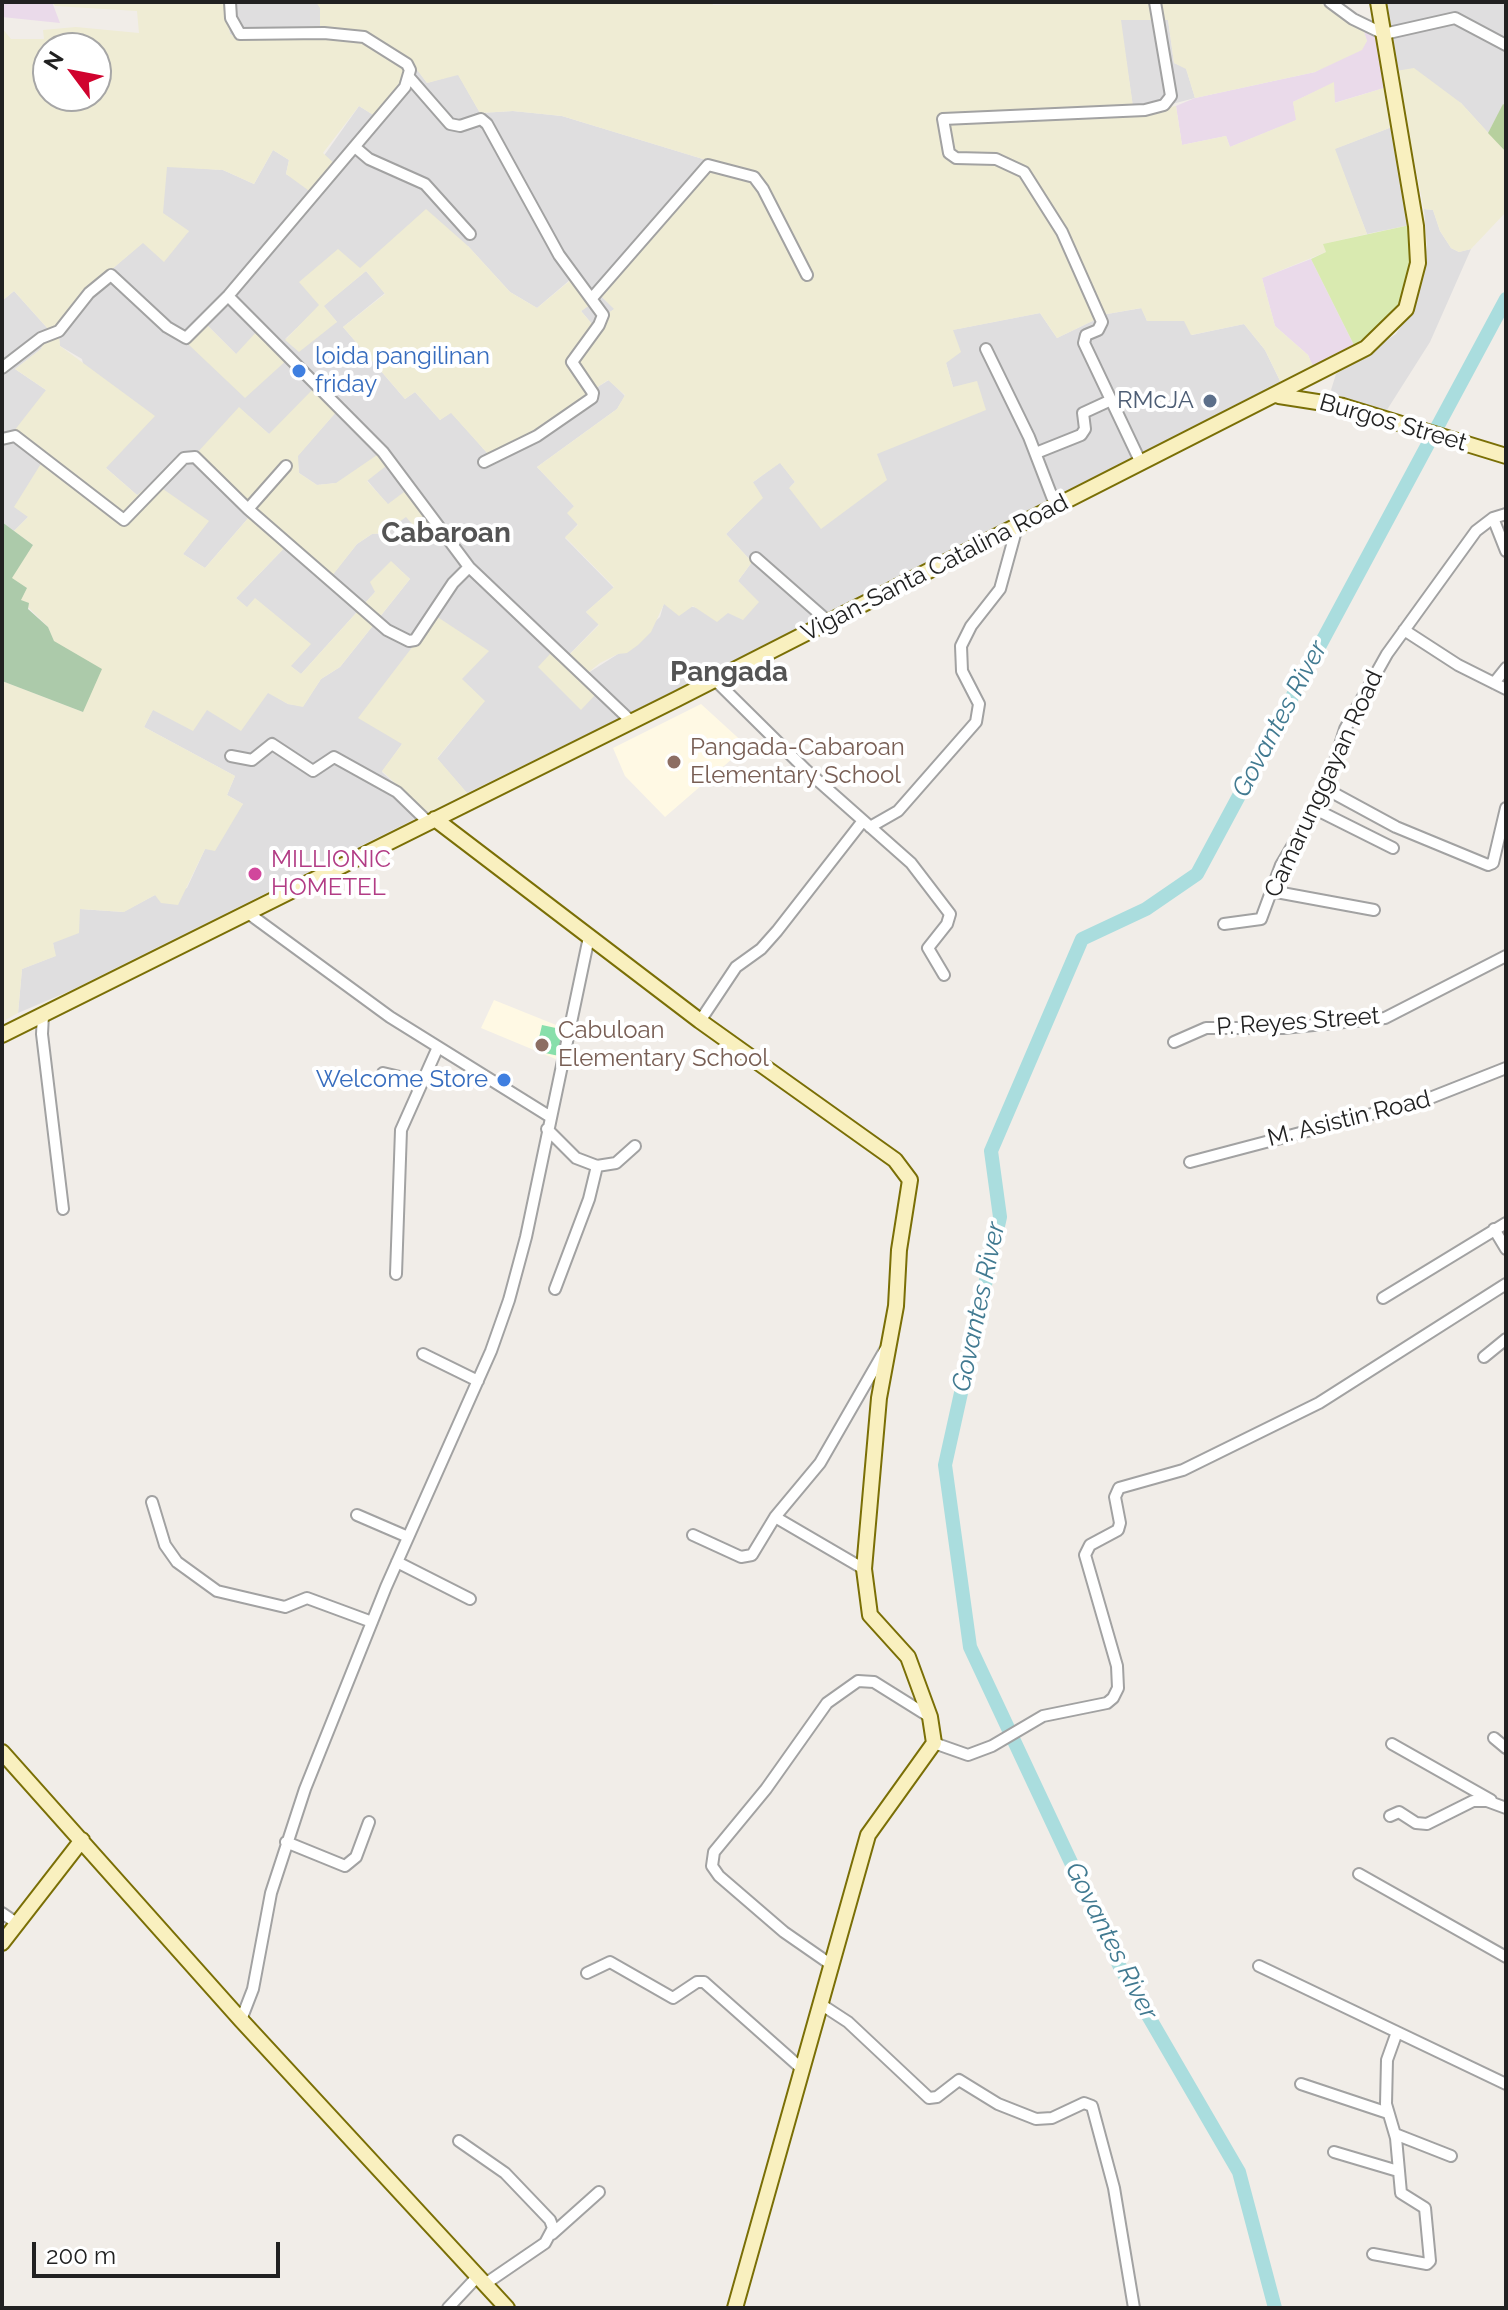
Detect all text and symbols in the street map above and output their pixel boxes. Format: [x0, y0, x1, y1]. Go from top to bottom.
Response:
north arrow [32, 32, 112, 112]
text: N [38, 46, 69, 74]
place label: loida pangilinan friday [315, 343, 490, 399]
marker: loida pangilinan friday [290, 362, 308, 380]
place label: RMcJA [1117, 387, 1194, 415]
street label: Burgos Street [1316, 388, 1470, 458]
marker: RMcJA [1201, 392, 1219, 410]
street label: Vigan-Santa Catalina Road [797, 488, 1073, 648]
district label: Cabaroan [381, 517, 511, 551]
water label: Govantes River [1226, 636, 1334, 802]
district label: Pangada [670, 656, 788, 690]
street label: Camarunggayan Road [1259, 666, 1389, 902]
place label: Pangada-Cabaroan Elementary School [690, 734, 905, 790]
marker: Pangada-Cabaroan Elementary School [665, 753, 683, 771]
place label: MILLIONIC HOMETEL [271, 846, 391, 902]
marker: MILLIONIC HOMETEL [246, 865, 264, 883]
street label: P. Reyes Street [1216, 1002, 1380, 1042]
place label: Cabuloan Elementary School [558, 1017, 769, 1073]
marker: Cabuloan Elementary School [533, 1036, 551, 1054]
place label: Welcome Store [316, 1066, 488, 1094]
marker: Welcome Store [495, 1071, 513, 1089]
street label: M. Asistin Road [1264, 1085, 1434, 1153]
water label: Govantes River [946, 1219, 1012, 1395]
water label: Govantes River [1058, 1857, 1164, 2025]
scale bar [36, 2226, 284, 2276]
text: 200 m [46, 2241, 116, 2270]

